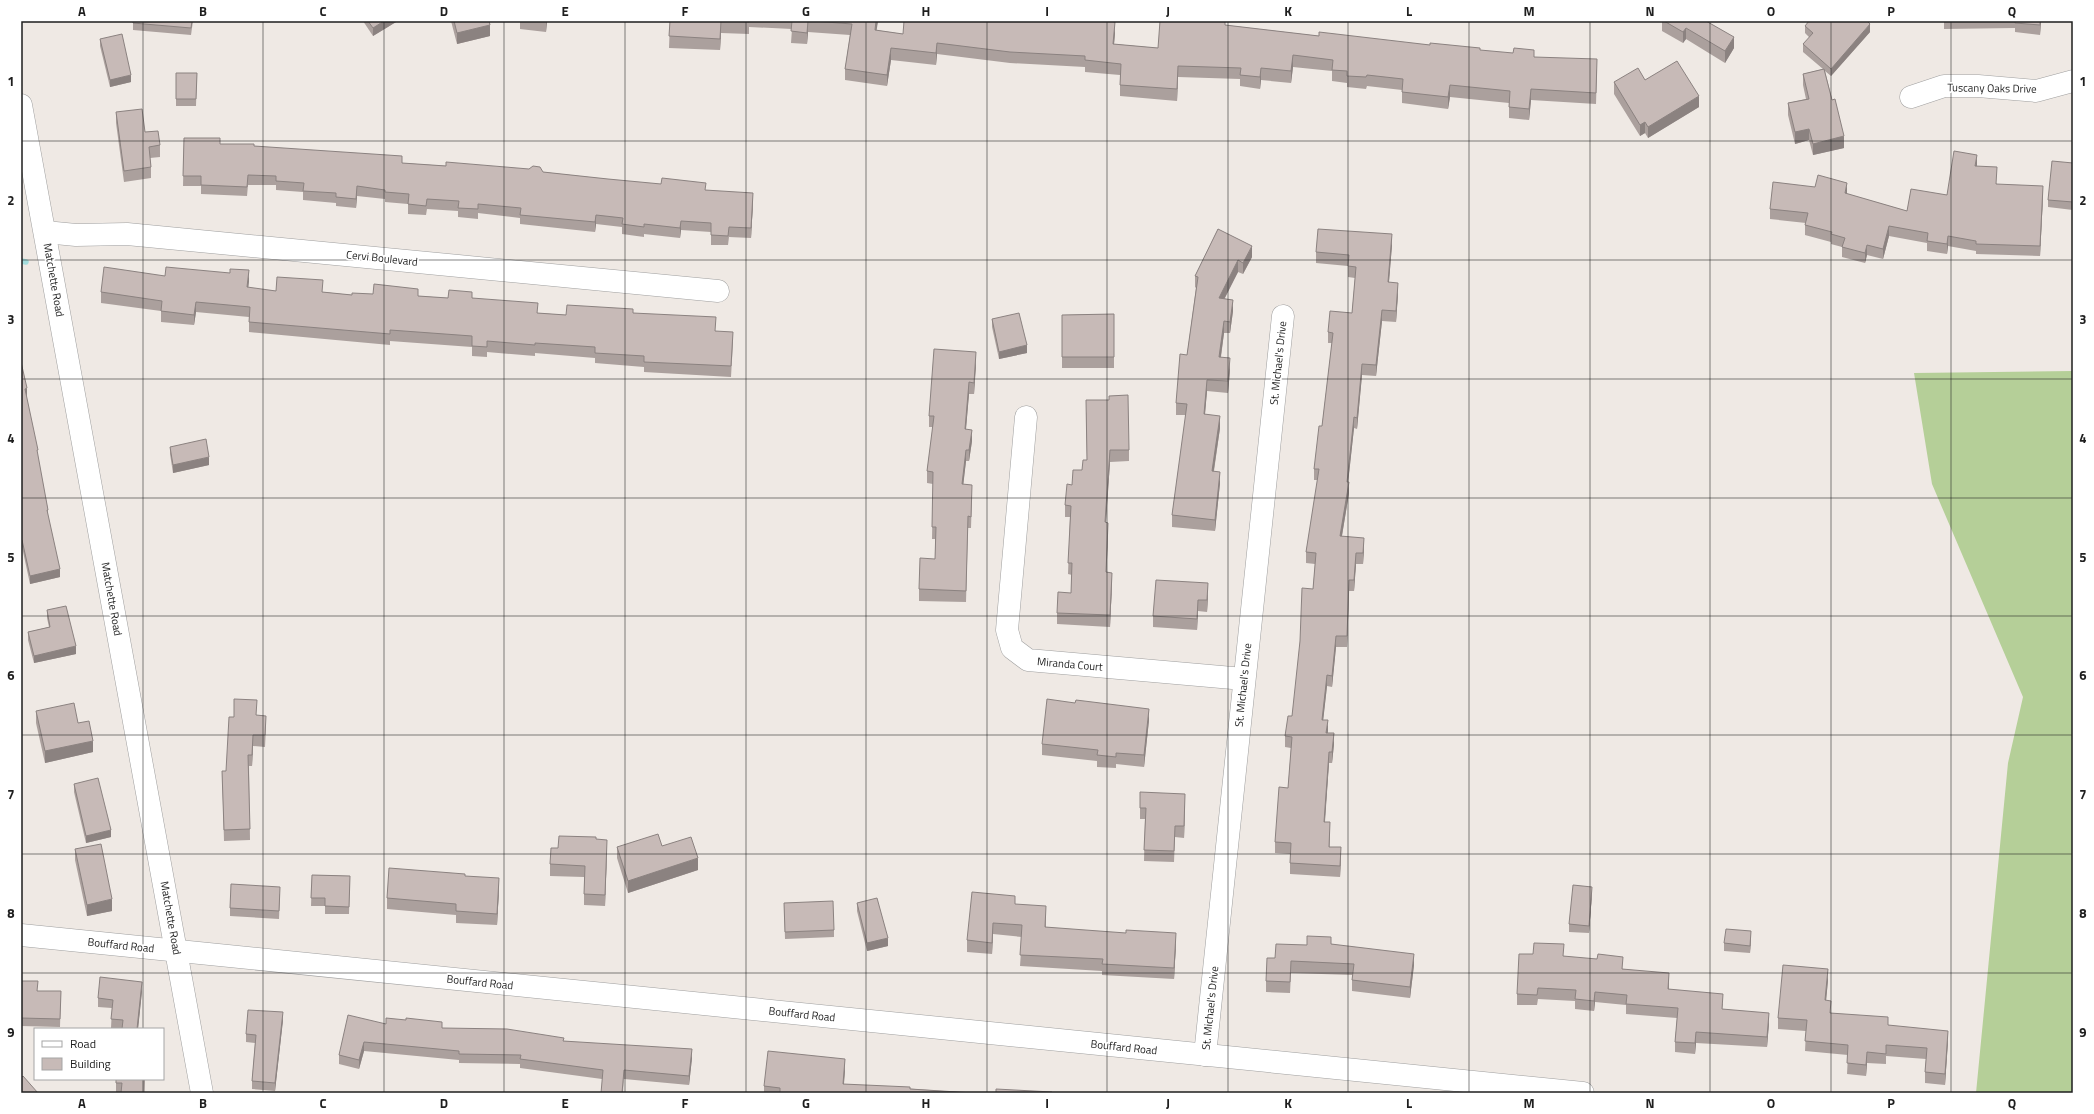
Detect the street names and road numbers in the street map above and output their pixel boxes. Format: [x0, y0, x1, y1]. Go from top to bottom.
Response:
street label: Tuscany Oaks Drive [1947, 79, 2037, 97]
street label: Matchette Road [40, 242, 68, 318]
street label: Cervi Boulevard [345, 246, 419, 270]
street label: St. Michael's Drive [1266, 320, 1290, 406]
street label: Matchette Road [98, 561, 126, 637]
street label: St. Michael's Drive [1231, 642, 1255, 728]
street label: Miranda Court [1037, 653, 1104, 675]
street label: Matchette Road [157, 880, 185, 956]
street label: Bouffard Road [87, 934, 155, 956]
street label: St. Michael's Drive [1198, 965, 1222, 1051]
street label: Bouffard Road [446, 971, 514, 993]
street label: Bouffard Road [768, 1003, 836, 1025]
street label: Bouffard Road [1090, 1036, 1158, 1058]

